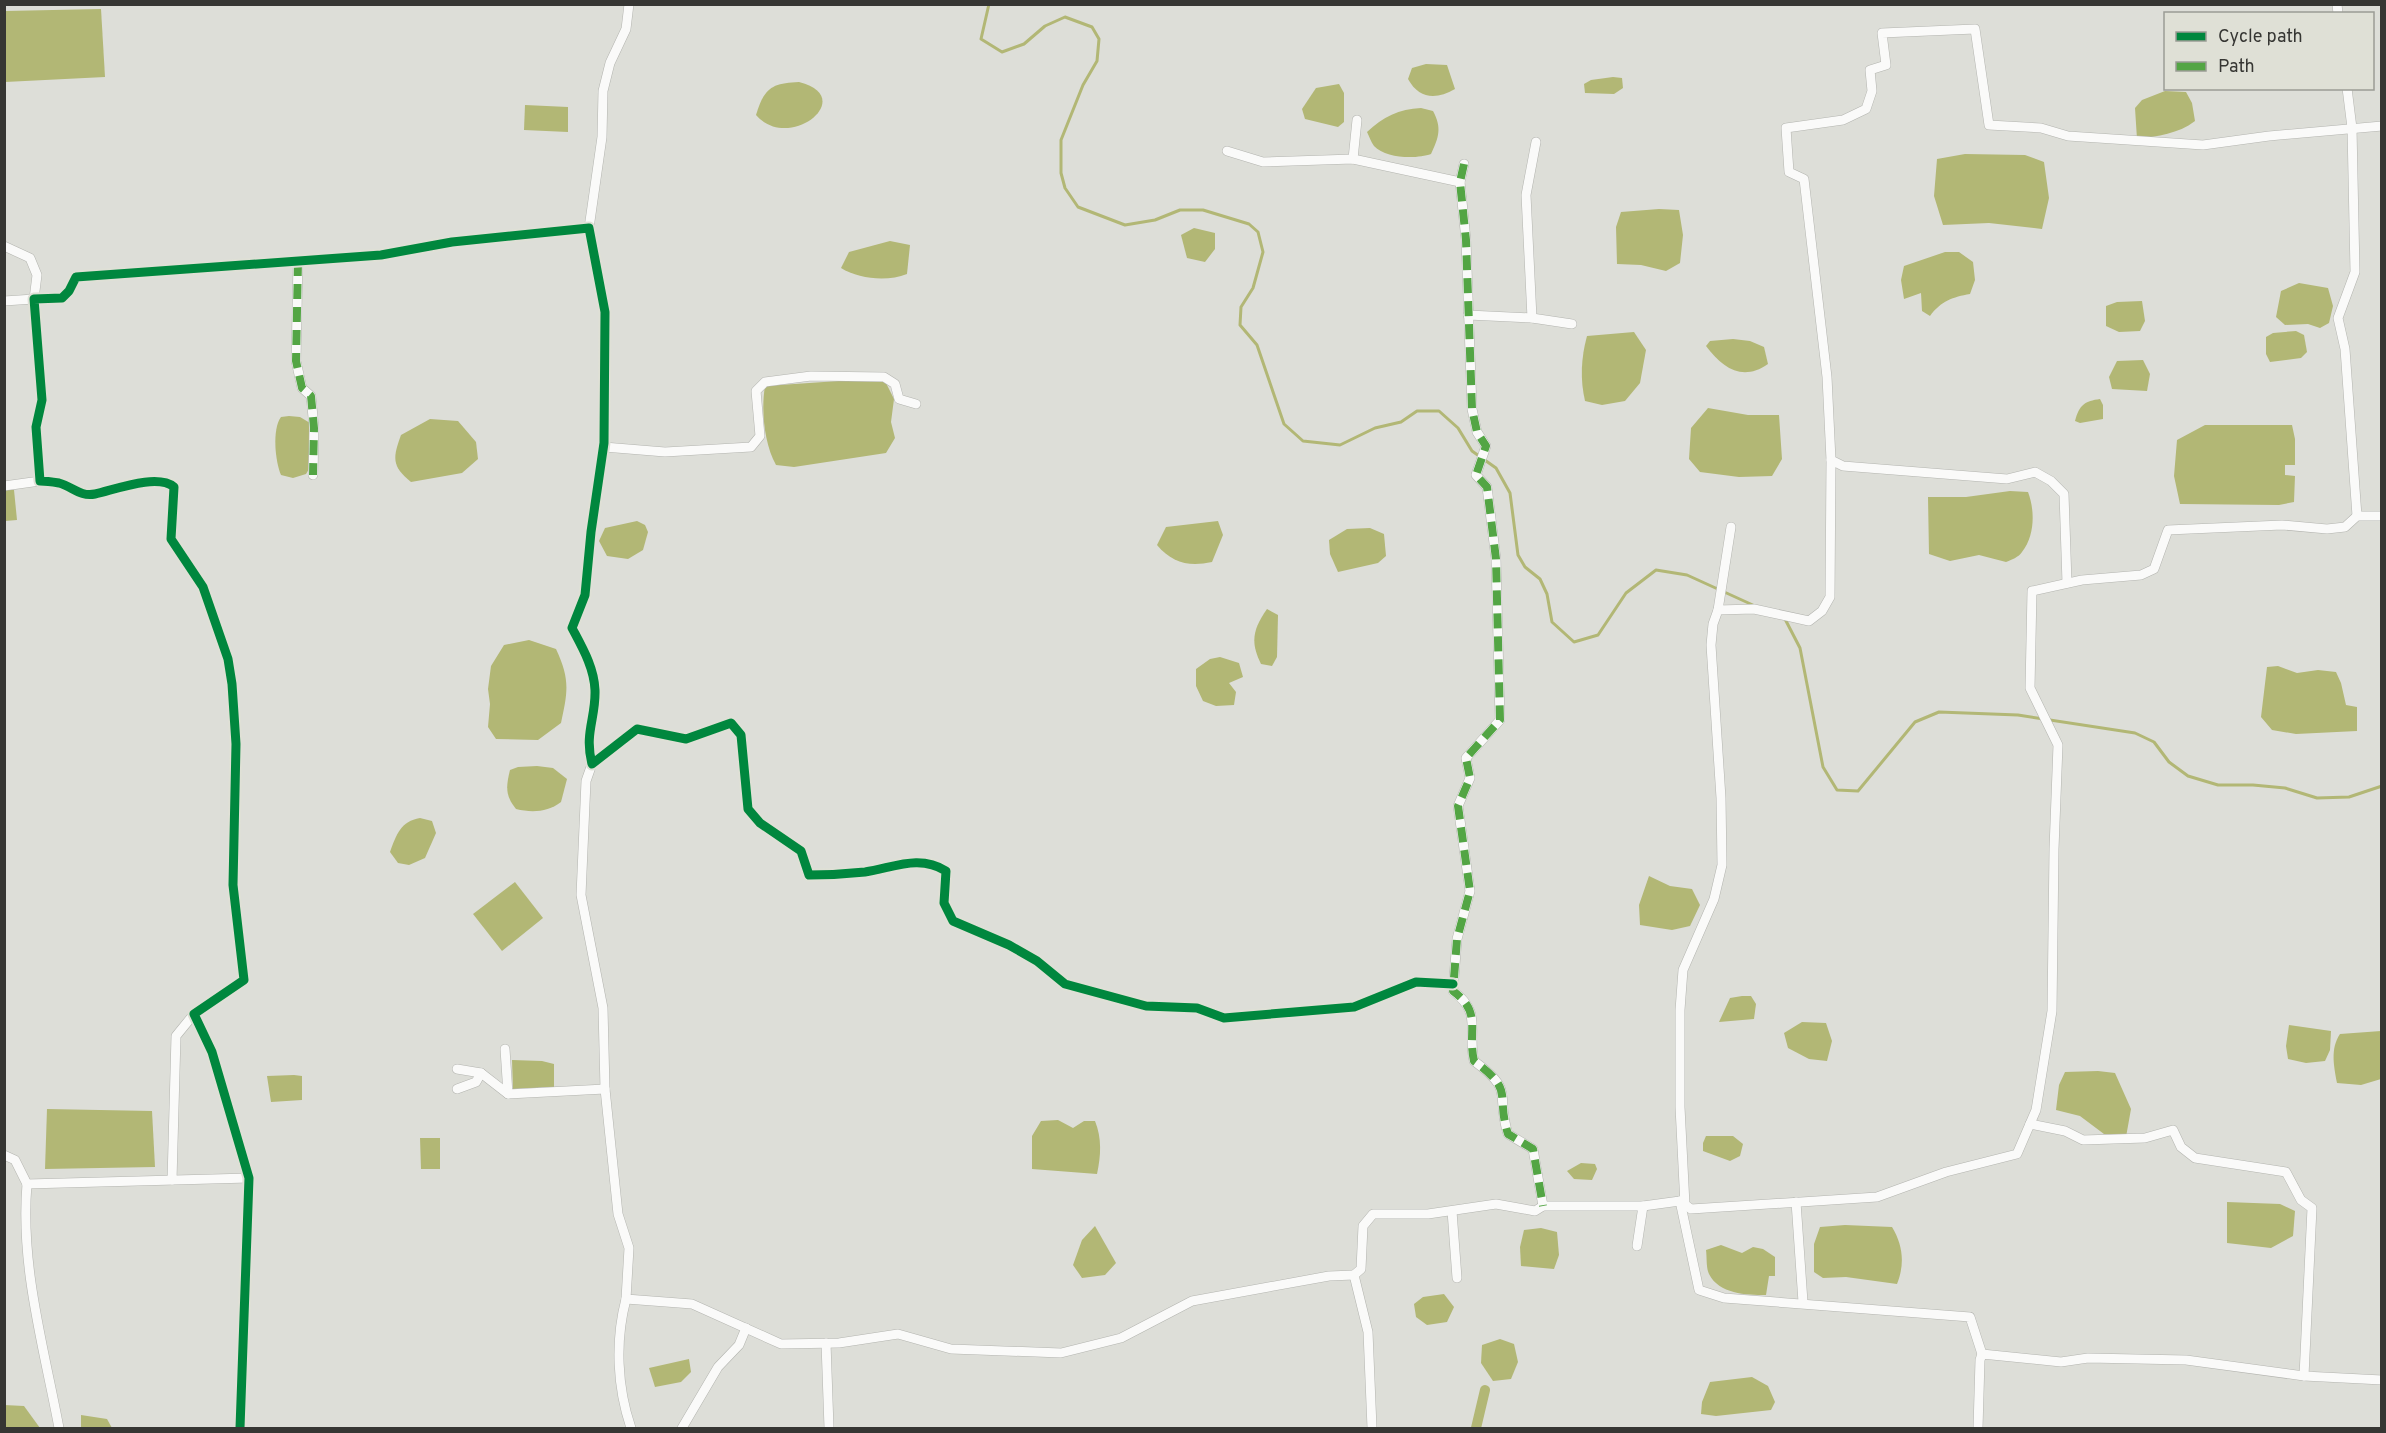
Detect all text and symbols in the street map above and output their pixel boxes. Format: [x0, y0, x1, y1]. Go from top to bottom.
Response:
legend [2164, 12, 2374, 90]
text: Cycle path [2218, 26, 2303, 49]
text: Path [2218, 56, 2255, 79]

